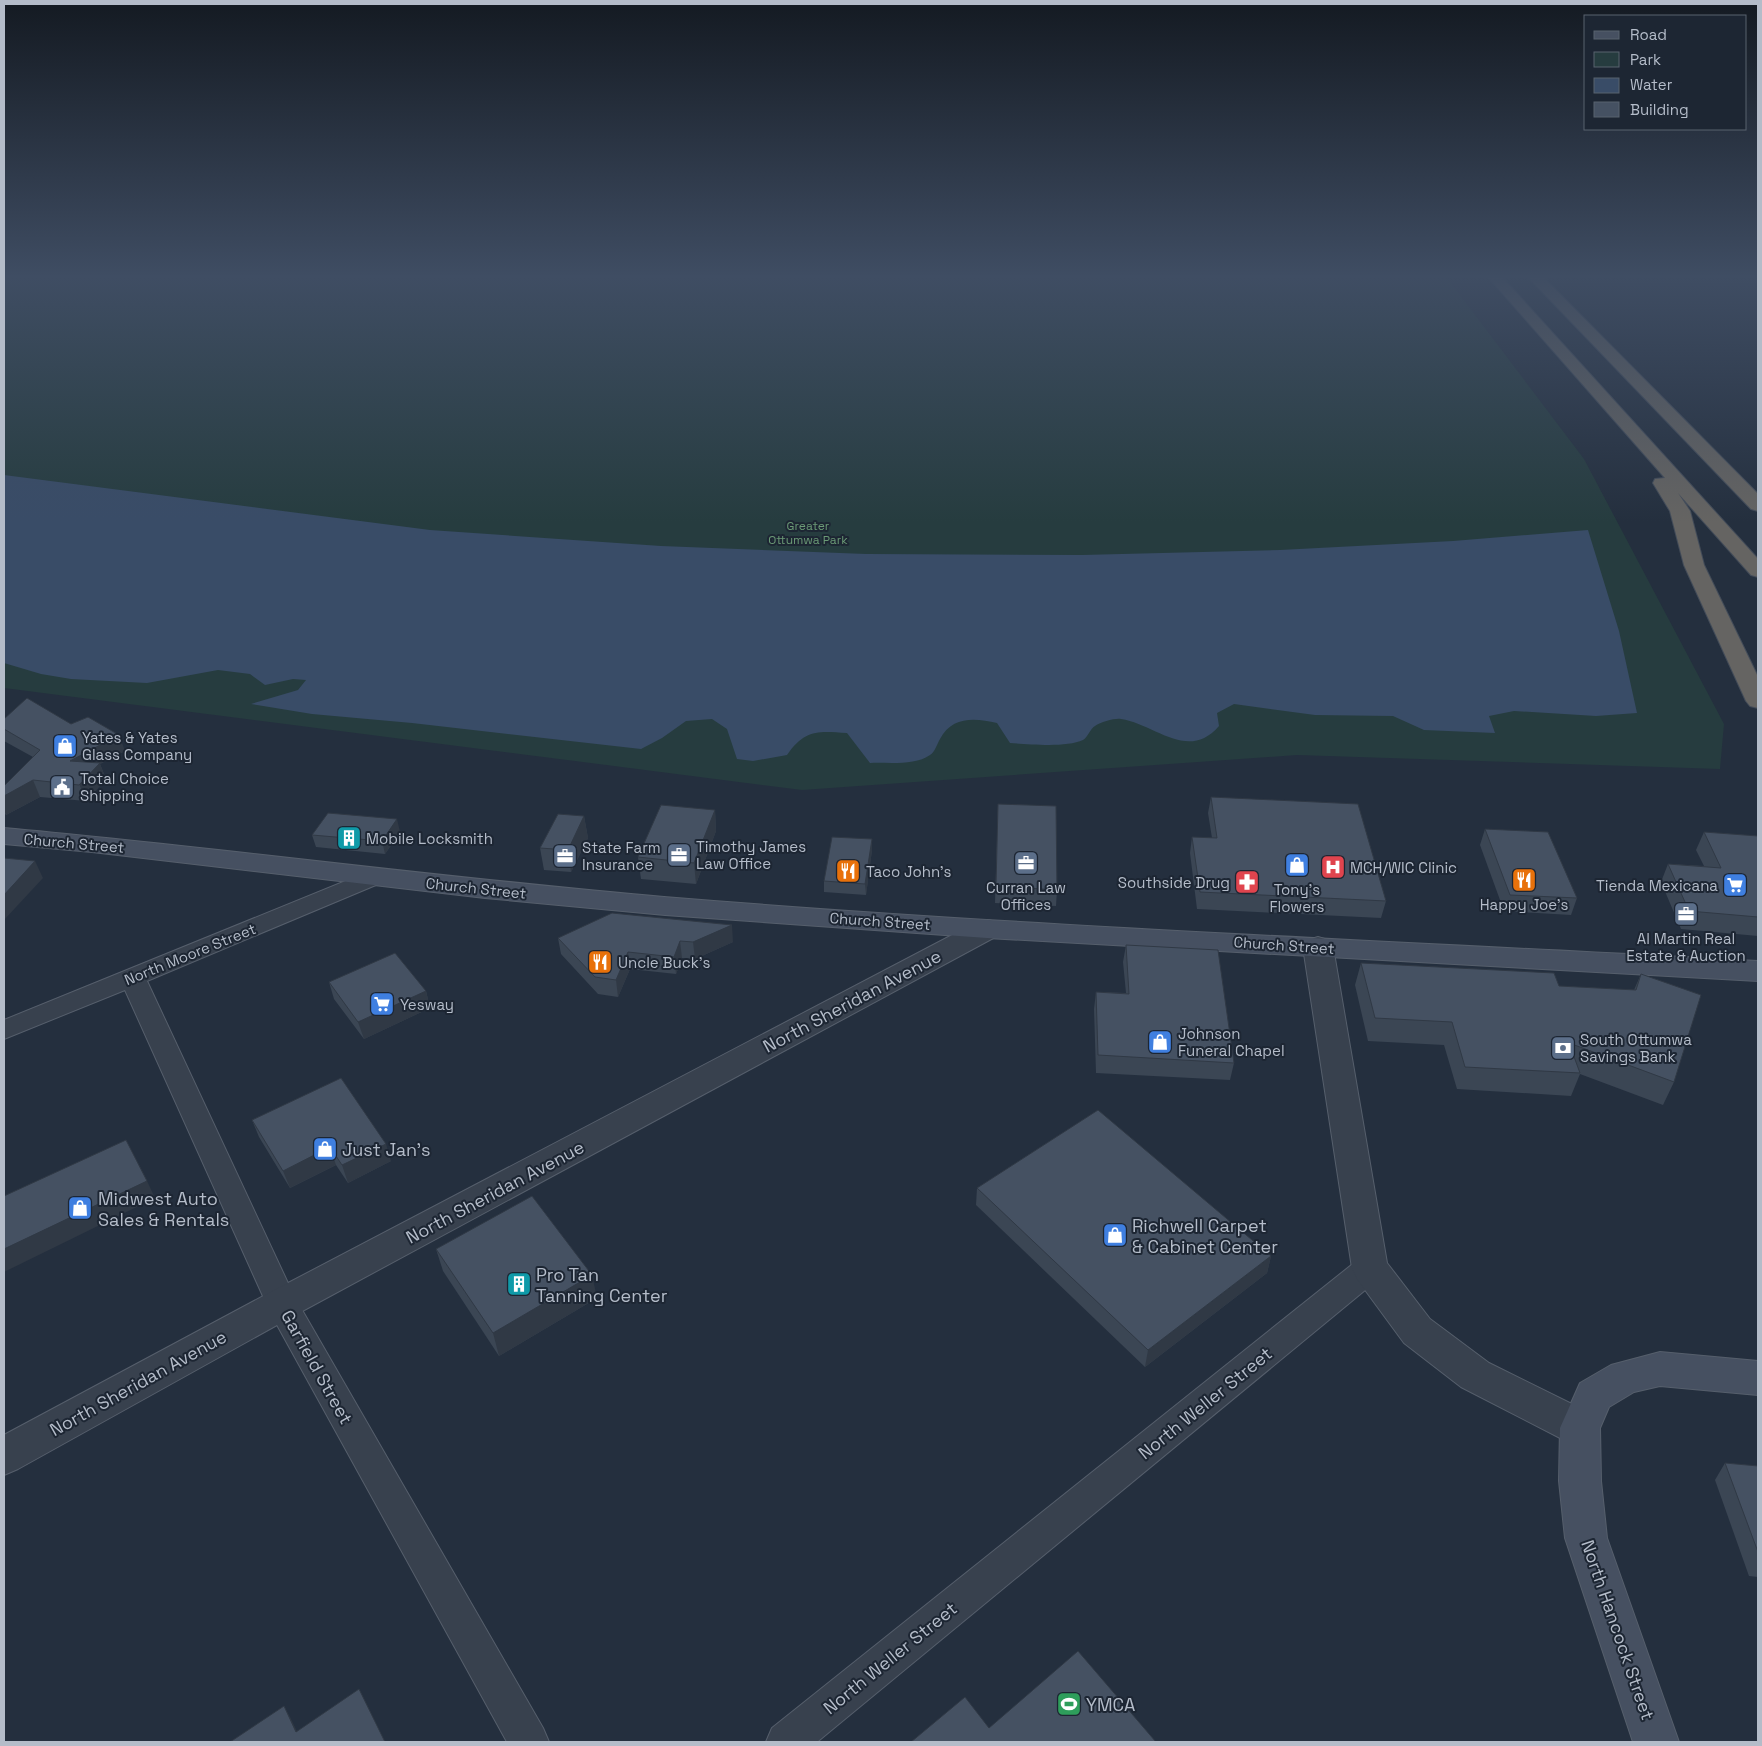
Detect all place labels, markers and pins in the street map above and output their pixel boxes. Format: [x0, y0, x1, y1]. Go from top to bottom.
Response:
place label: Yates & Yates Glass Company [82, 728, 192, 764]
shop icon: Yates & Yates Glass Company [52, 733, 78, 759]
place label: Total Choice Shipping [80, 769, 169, 805]
public building icon: Total Choice Shipping [49, 774, 75, 800]
building icon: Mobile Locksmith [336, 825, 362, 851]
place label: Mobile Locksmith [366, 829, 493, 848]
place label: Timothy James Law Office [696, 837, 806, 873]
place label: State Farm Insurance [582, 838, 661, 874]
office icon: Timothy James Law Office [666, 842, 692, 868]
office icon: State Farm Insurance [552, 843, 578, 869]
office icon: Curran Law Offices [1013, 850, 1039, 876]
shop icon: Tony's Flowers [1284, 852, 1310, 878]
hospital icon: MCH/WIC Clinic [1320, 854, 1346, 880]
restaurant icon: Taco John's [835, 858, 861, 884]
place label: MCH/WIC Clinic [1350, 858, 1457, 877]
place label: Taco John's [866, 862, 951, 881]
restaurant icon: Happy Joe's [1511, 867, 1537, 893]
pharmacy icon: Southside Drug [1234, 869, 1260, 895]
supermarket icon: Tienda Mexicana [1722, 872, 1748, 898]
place label: Southside Drug [1118, 873, 1230, 892]
place label: Tienda Mexicana [1596, 876, 1718, 895]
place label: Curran Law Offices [986, 878, 1066, 914]
place label: Tony's Flowers [1269, 880, 1325, 916]
place label: Happy Joe's [1480, 895, 1568, 914]
office icon: Al Martin Real Estate & Auction [1673, 901, 1699, 927]
place label: Al Martin Real Estate & Auction [1626, 929, 1746, 965]
restaurant icon: Uncle Buck's [587, 949, 613, 975]
place label: Uncle Buck's [618, 953, 710, 972]
supermarket icon: Yesway [369, 991, 395, 1017]
place label: Yesway [400, 995, 454, 1014]
place label: Johnson Funeral Chapel [1178, 1024, 1285, 1060]
shop icon: Johnson Funeral Chapel [1147, 1029, 1173, 1055]
place label: South Ottumwa Savings Bank [1580, 1030, 1692, 1066]
bank icon: South Ottumwa Savings Bank [1550, 1035, 1576, 1061]
shop icon: Just Jan's [312, 1136, 338, 1162]
place label: Just Jan's [342, 1138, 430, 1161]
place label: Midwest Auto Sales & Rentals [98, 1187, 229, 1231]
shop icon: Midwest Auto Sales & Rentals [67, 1195, 93, 1221]
place label: Richwell Carpet & Cabinet Center [1132, 1214, 1278, 1258]
shop icon: Richwell Carpet & Cabinet Center [1102, 1222, 1128, 1248]
place label: Pro Tan Tanning Center [536, 1263, 668, 1307]
building icon: Pro Tan Tanning Center [506, 1271, 532, 1297]
sports icon: YMCA [1056, 1691, 1082, 1717]
place label: YMCA [1086, 1693, 1135, 1716]

